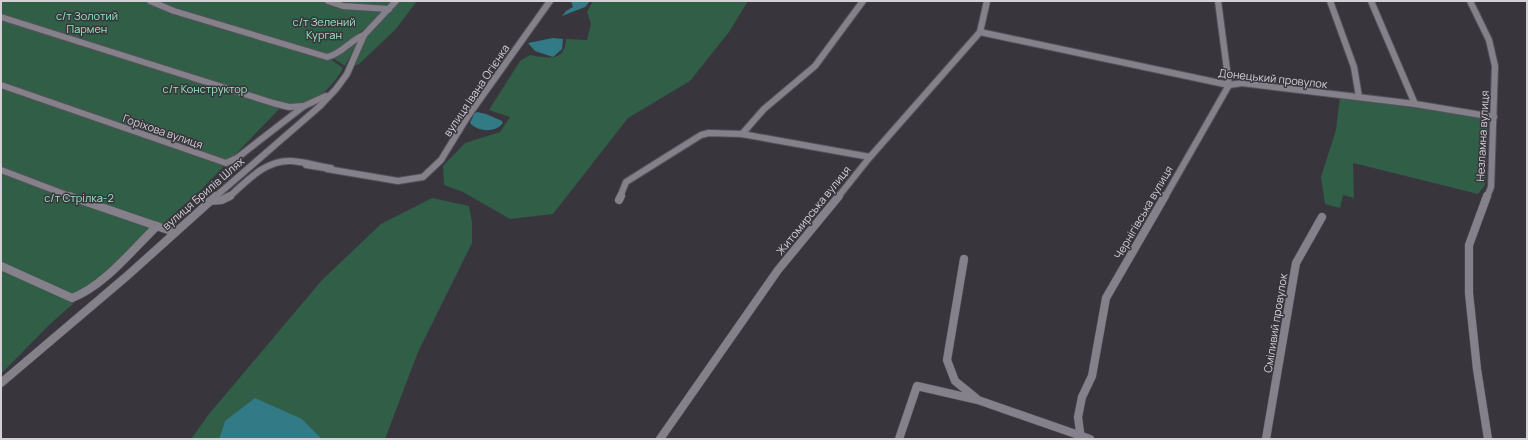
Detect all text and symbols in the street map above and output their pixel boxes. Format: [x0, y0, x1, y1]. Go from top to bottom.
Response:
park label: с/т Золотий Пармен [56, 8, 118, 36]
park label: с/т Зелений Курган [293, 14, 355, 42]
street label: вулиця Івана Огієнка [439, 41, 513, 139]
street label: Донецький провулок [1218, 65, 1329, 91]
park label: с/т Конструктор [163, 81, 248, 96]
street label: Незламна вулиця [1472, 90, 1492, 182]
street label: Горіхова вулиця [121, 110, 205, 152]
street label: вулиця Брилів Шлях [159, 153, 247, 233]
street label: Житомирська вулиця [772, 162, 854, 258]
street label: Чернігівська вулиця [1110, 163, 1176, 261]
park label: с/т Стрілка-2 [44, 190, 114, 205]
street label: Сміливий провулок [1260, 272, 1290, 374]

